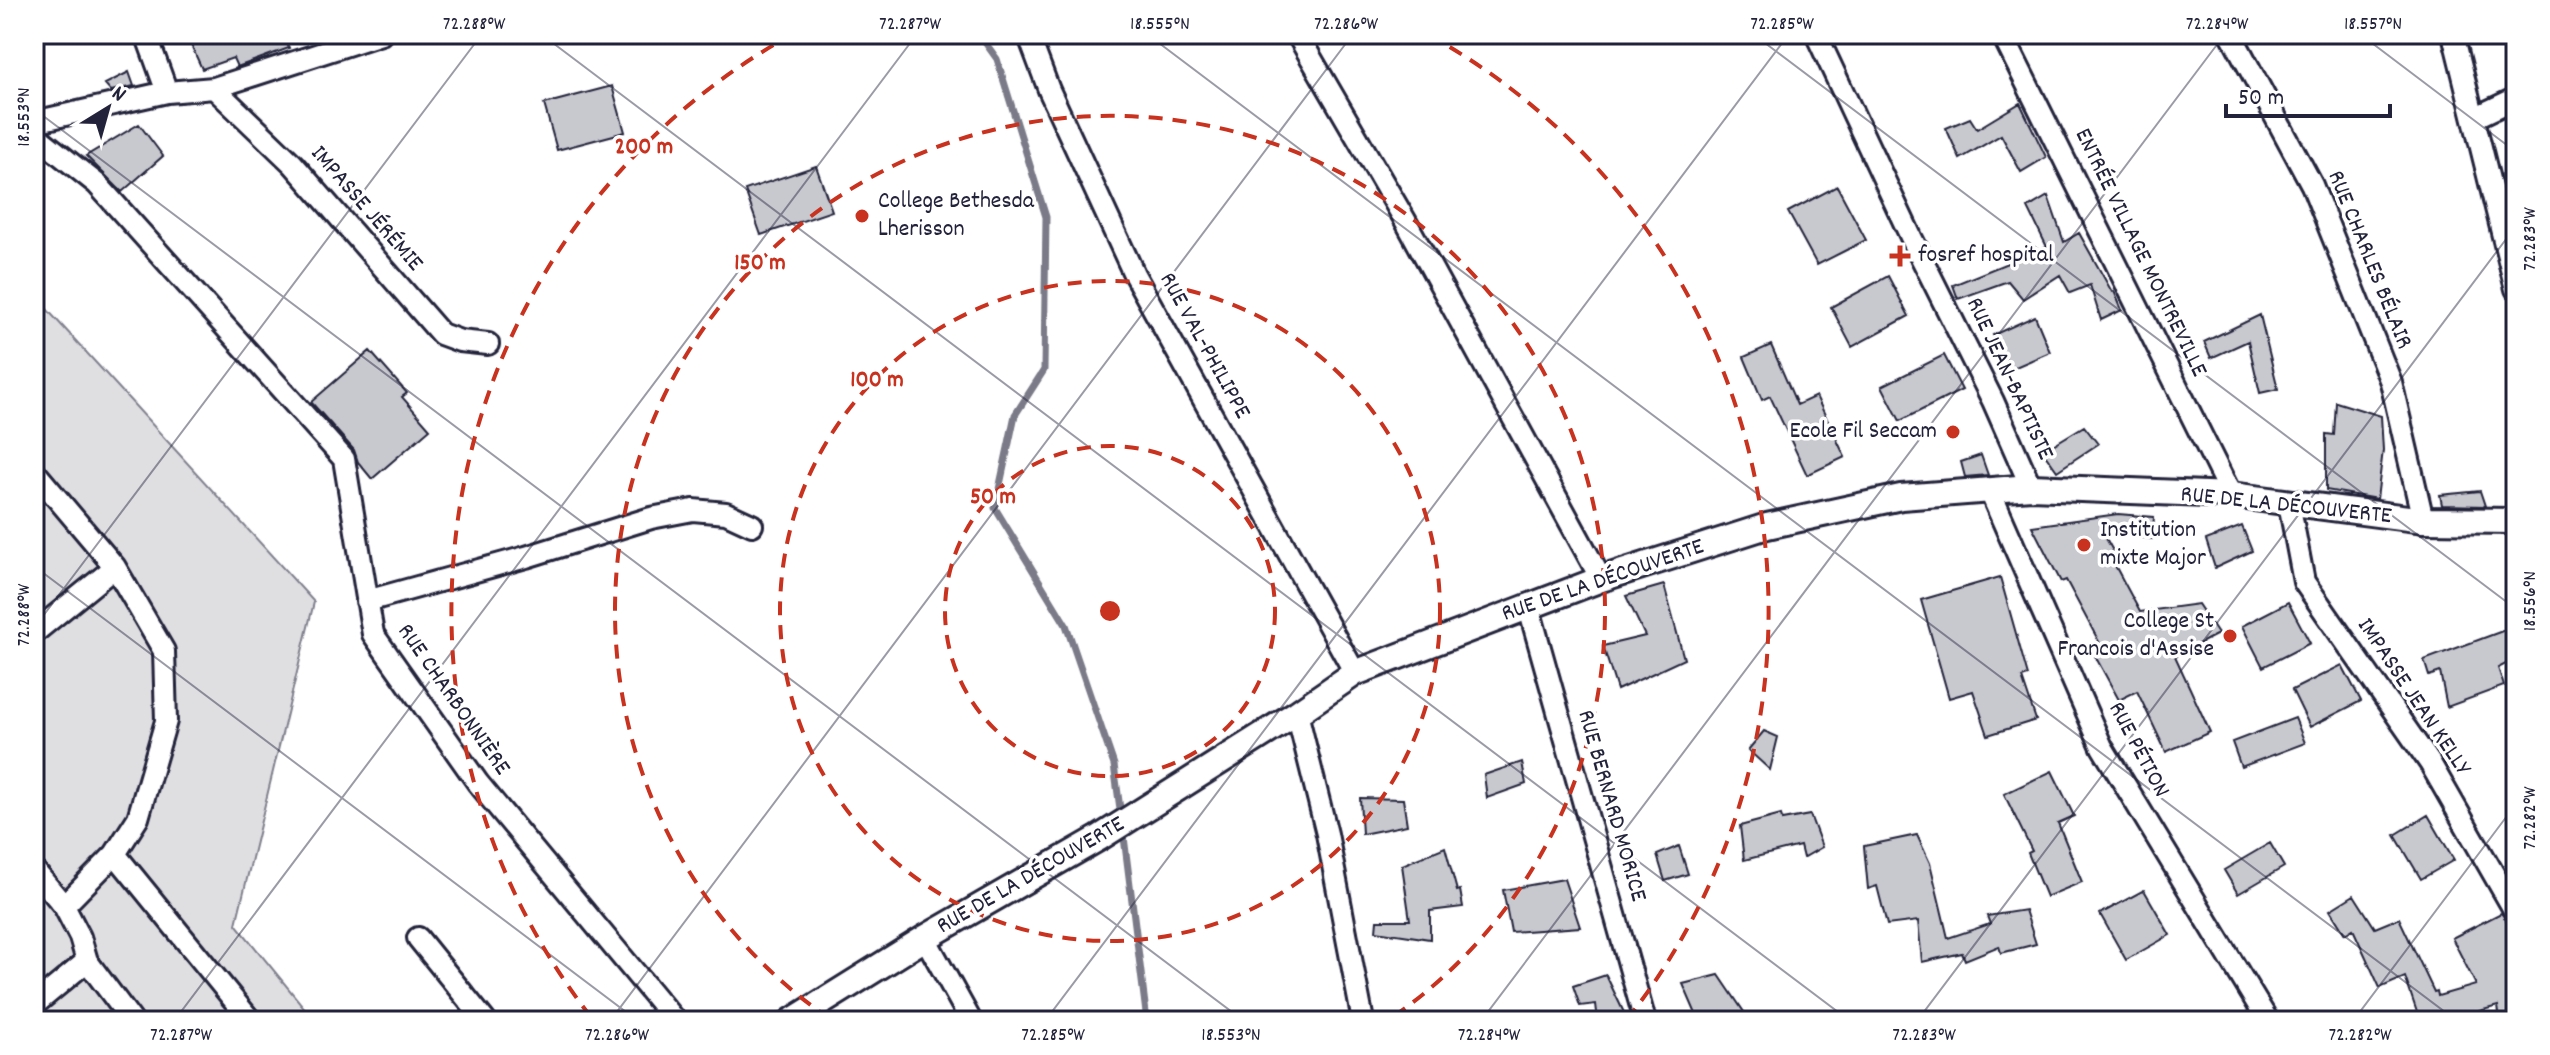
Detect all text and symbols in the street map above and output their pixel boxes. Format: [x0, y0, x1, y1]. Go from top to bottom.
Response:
text: 72.288°W [443, 11, 506, 39]
text: 72.287°W [879, 11, 942, 39]
text: 18.555°N [1130, 11, 1190, 39]
text: 72.286°W [1314, 11, 1379, 39]
text: 72.285°W [1750, 11, 1814, 39]
text: 72.284°W [2186, 11, 2249, 39]
text: 18.557°N [2344, 11, 2402, 39]
north arrow [68, 68, 148, 148]
scale bar [2226, 68, 2390, 118]
text: N [104, 79, 132, 111]
text: 50 m [2238, 82, 2284, 116]
text: 18.553°N [11, 87, 39, 147]
street label: ENTRÉE VILLAGE MONTREVILLE [2065, 123, 2215, 383]
text: 200 m [615, 131, 673, 165]
street label: IMPASSE JÉRÉMIE [301, 138, 431, 280]
street label: RUE CHARLES BÉLAIR [2318, 166, 2420, 354]
place label: College Bethesda Lherisson [878, 185, 1035, 247]
marker: College Bethesda Lherisson [853, 207, 871, 225]
text: 72.283°W [2517, 207, 2545, 271]
place label: fosref hospital [1918, 239, 2054, 273]
marker: fosref hospital [1889, 245, 1911, 267]
text: 150 m [734, 247, 786, 281]
street label: RUE VAL-PHILIPPE [1150, 267, 1258, 426]
street label: RUE JEAN-BAPTISTE [1956, 292, 2062, 466]
text: 100 m [850, 364, 904, 398]
place label: Ecole Fil Seccam [1790, 415, 1937, 449]
marker: Ecole Fil Seccam [1944, 423, 1962, 441]
street label: RUE DE LA DÉCOUVERTE [2179, 478, 2393, 534]
text: 50 m [970, 481, 1016, 515]
place label: Institution mixte Major [2100, 514, 2206, 576]
street label: RUE DE LA DÉCOUVERTE [1497, 530, 1709, 632]
marker: Institution mixte Major [2075, 536, 2093, 554]
text: 18.556°N [2517, 571, 2545, 631]
text: 72.288°W [11, 583, 39, 646]
centre of rings [1096, 597, 1124, 625]
place label: College St Francois d'Assise [2057, 605, 2214, 667]
street label: IMPASSE JEAN KELLY [2348, 611, 2479, 784]
street label: RUE CHARBONNIÈRE [388, 617, 518, 783]
marker: College St Francois d'Assise [2221, 627, 2239, 645]
street label: RUE PÉTION [2099, 696, 2177, 804]
street label: RUE BERNARD MORICE [1567, 706, 1655, 906]
text: 72.282°W [2517, 786, 2545, 850]
street label: RUE DE LA DÉCOUVERTE [931, 808, 1131, 944]
text: 72.287°W [150, 1022, 213, 1050]
text: 72.286°W [585, 1022, 650, 1050]
text: 72.285°W [1021, 1022, 1085, 1050]
text: 18.553°N [1201, 1022, 1261, 1050]
text: 72.284°W [1458, 1022, 1521, 1050]
text: 72.283°W [1892, 1022, 1956, 1050]
text: 72.282°W [2328, 1022, 2392, 1050]

